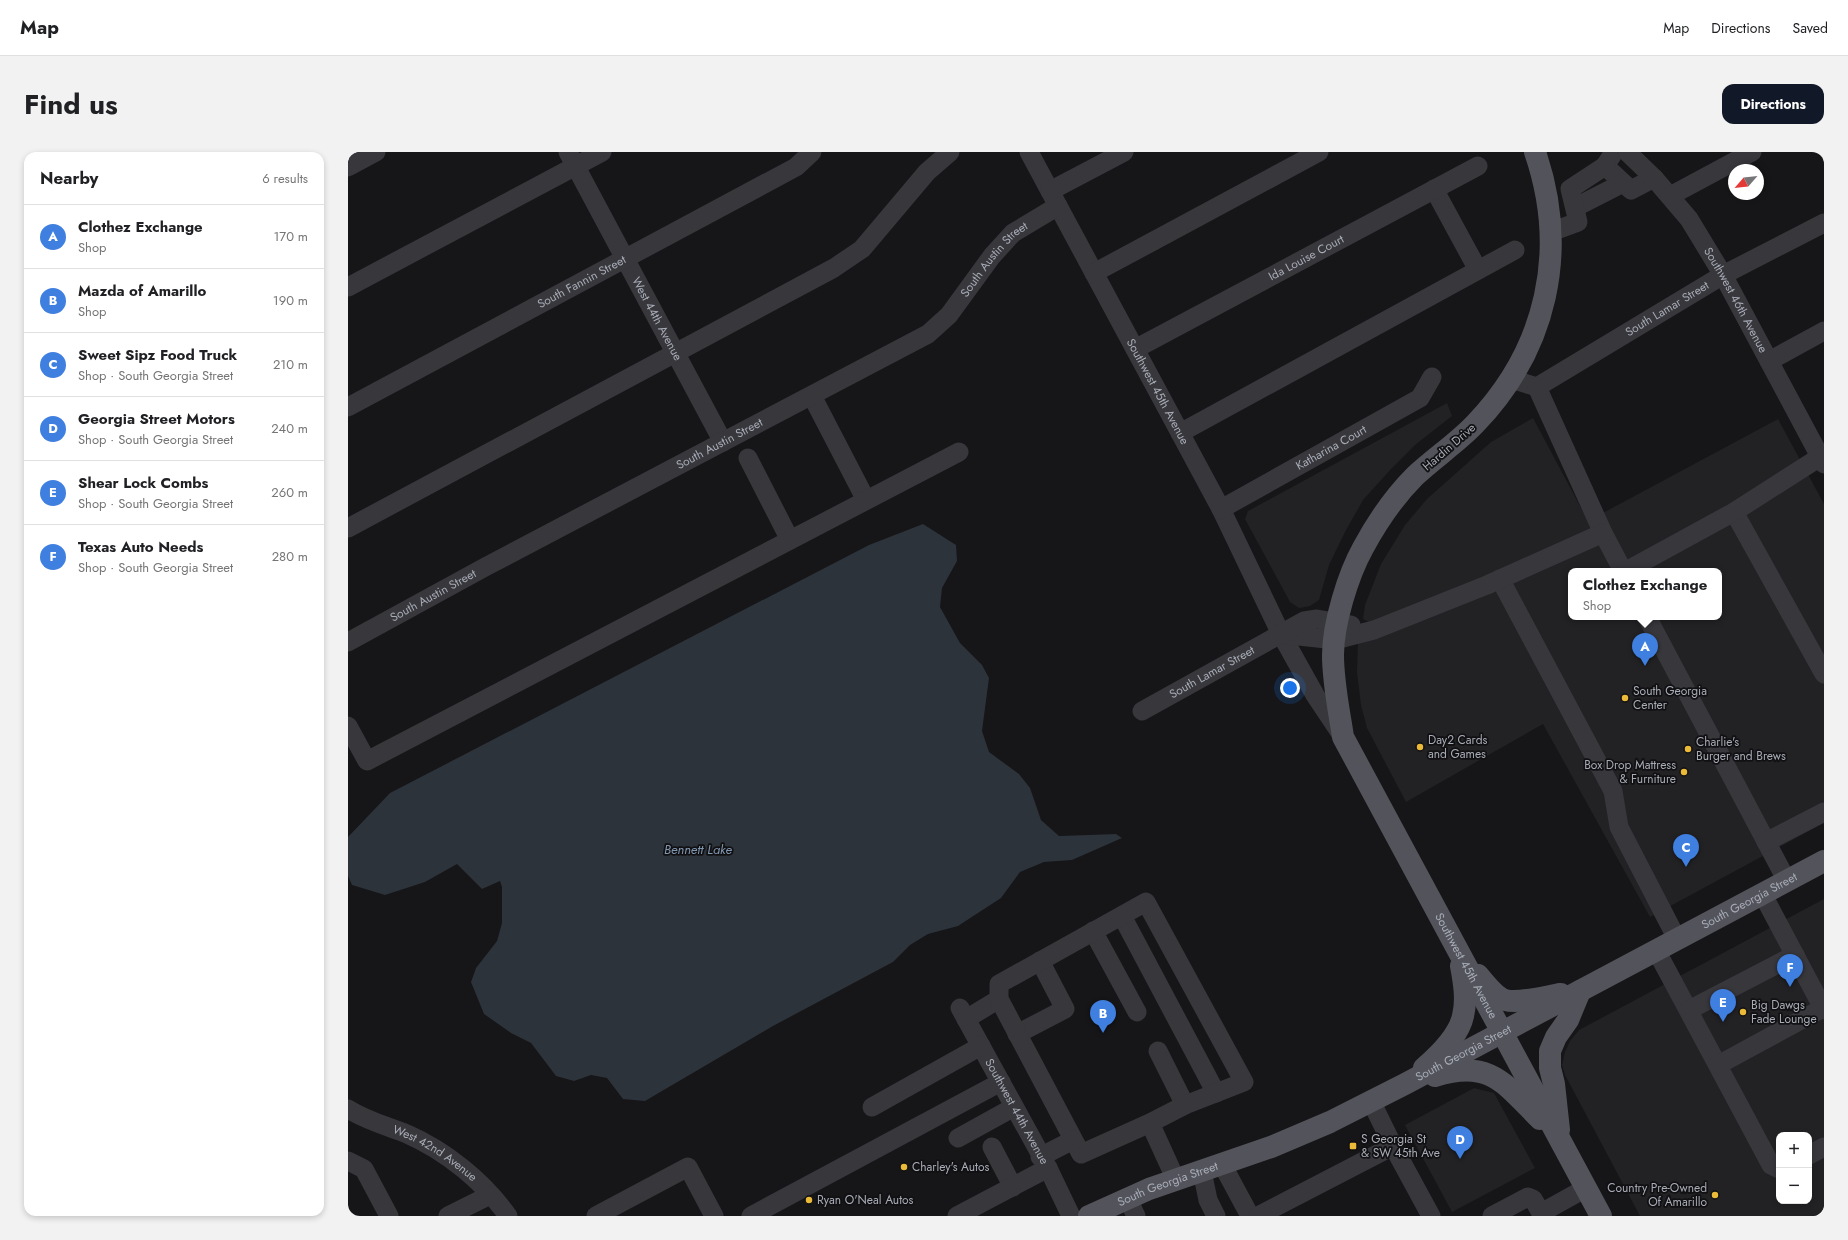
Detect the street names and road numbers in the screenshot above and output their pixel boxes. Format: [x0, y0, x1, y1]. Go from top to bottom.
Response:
street label: South Austin Street [956, 217, 1031, 301]
street label: Ida Louise Court [1265, 230, 1347, 285]
street label: Southwest 46th Avenue [1699, 244, 1772, 356]
street label: South Fannin Street [534, 251, 629, 313]
street label: West 44th Avenue [627, 274, 687, 364]
street label: South Lamar Street [1622, 276, 1712, 341]
street label: Southwest 45th Avenue [1122, 335, 1194, 448]
street label: South Austin Street [673, 413, 766, 474]
street label: Hardin Drive [1419, 419, 1479, 475]
street label: Katharina Court [1292, 421, 1370, 475]
street label: South Austin Street [387, 565, 480, 626]
street label: South Lamar Street [1166, 641, 1258, 703]
street label: South Georgia Street [1698, 868, 1801, 934]
street label: Southwest 45th Avenue [1430, 910, 1502, 1022]
street label: South Georgia Street [1412, 1020, 1515, 1086]
street label: Southwest 44th Avenue [980, 1055, 1053, 1168]
street label: West 42nd Avenue [390, 1120, 481, 1186]
street label: South Georgia Street [1114, 1157, 1220, 1211]

